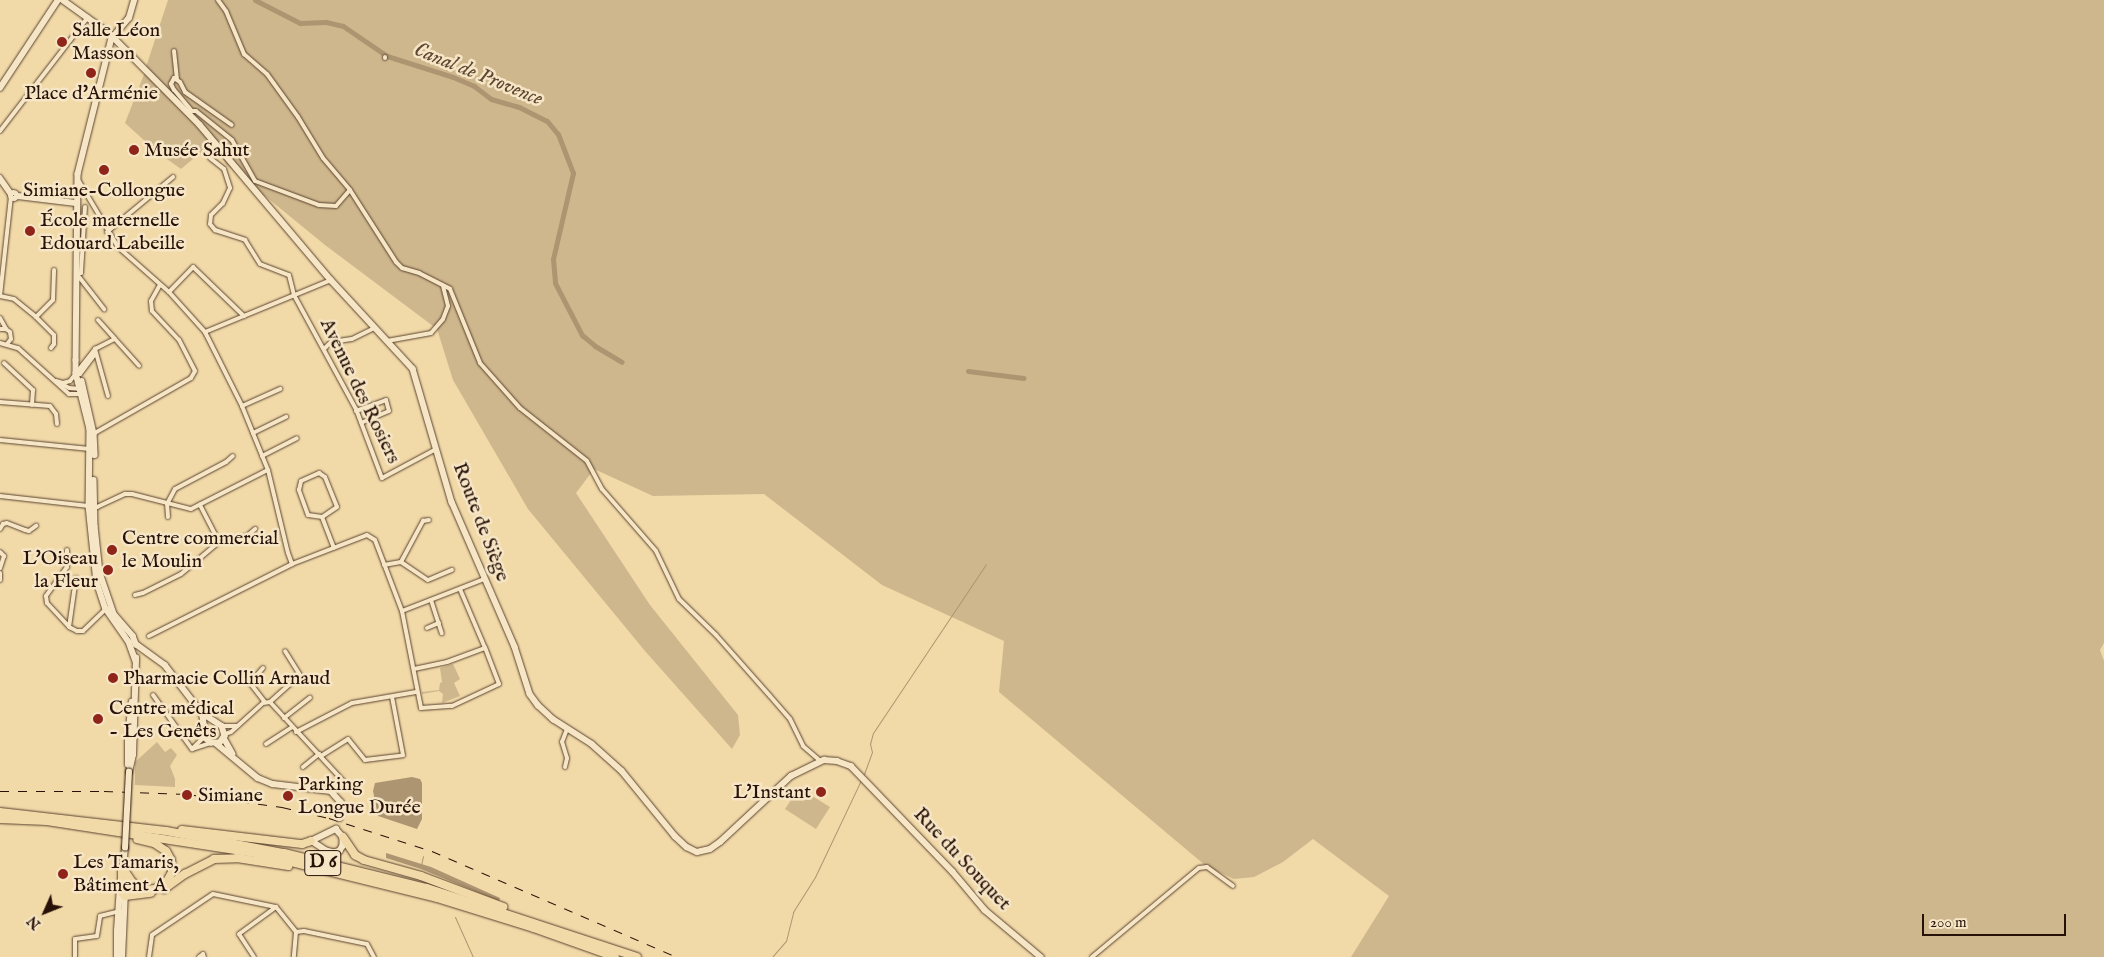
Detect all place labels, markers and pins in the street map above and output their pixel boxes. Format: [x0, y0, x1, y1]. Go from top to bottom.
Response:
place label: Salle Léon Masson [72, 19, 160, 66]
marker: Salle Léon Masson [56, 36, 68, 48]
marker: Place d'Arménie [85, 67, 97, 79]
place label: Place d'Arménie [24, 81, 158, 105]
place label: Musée Sahut [144, 138, 249, 162]
marker: Musée Sahut [128, 144, 140, 156]
marker: Simiane-Collongue [98, 164, 110, 176]
place label: Simiane-Collongue [23, 178, 185, 202]
place label: École maternelle Edouard Labeille [40, 208, 185, 255]
marker: École maternelle Edouard Labeille [24, 225, 36, 237]
place label: Centre commercial le Moulin [122, 526, 279, 573]
marker: Centre commercial le Moulin [106, 544, 118, 556]
place label: L'Oiseau la Fleur [22, 546, 98, 593]
marker: L'Oiseau la Fleur [102, 564, 114, 576]
place label: Pharmacie Collin Arnaud [123, 666, 330, 690]
marker: Pharmacie Collin Arnaud [107, 672, 119, 684]
place label: Centre médical - Les Genêts [109, 696, 234, 743]
marker: Centre médical - Les Genêts [91, 712, 105, 726]
place label: Parking Longue Durée [298, 772, 421, 819]
place label: L'Instant [733, 780, 811, 804]
place label: Simiane [198, 783, 263, 807]
marker: L'Instant [815, 786, 827, 798]
marker: Simiane [180, 788, 194, 802]
marker: Parking Longue Durée [282, 790, 294, 802]
place label: Les Tamaris, Bâtiment A [73, 850, 179, 897]
marker: Les Tamaris, Bâtiment A [57, 868, 69, 880]

